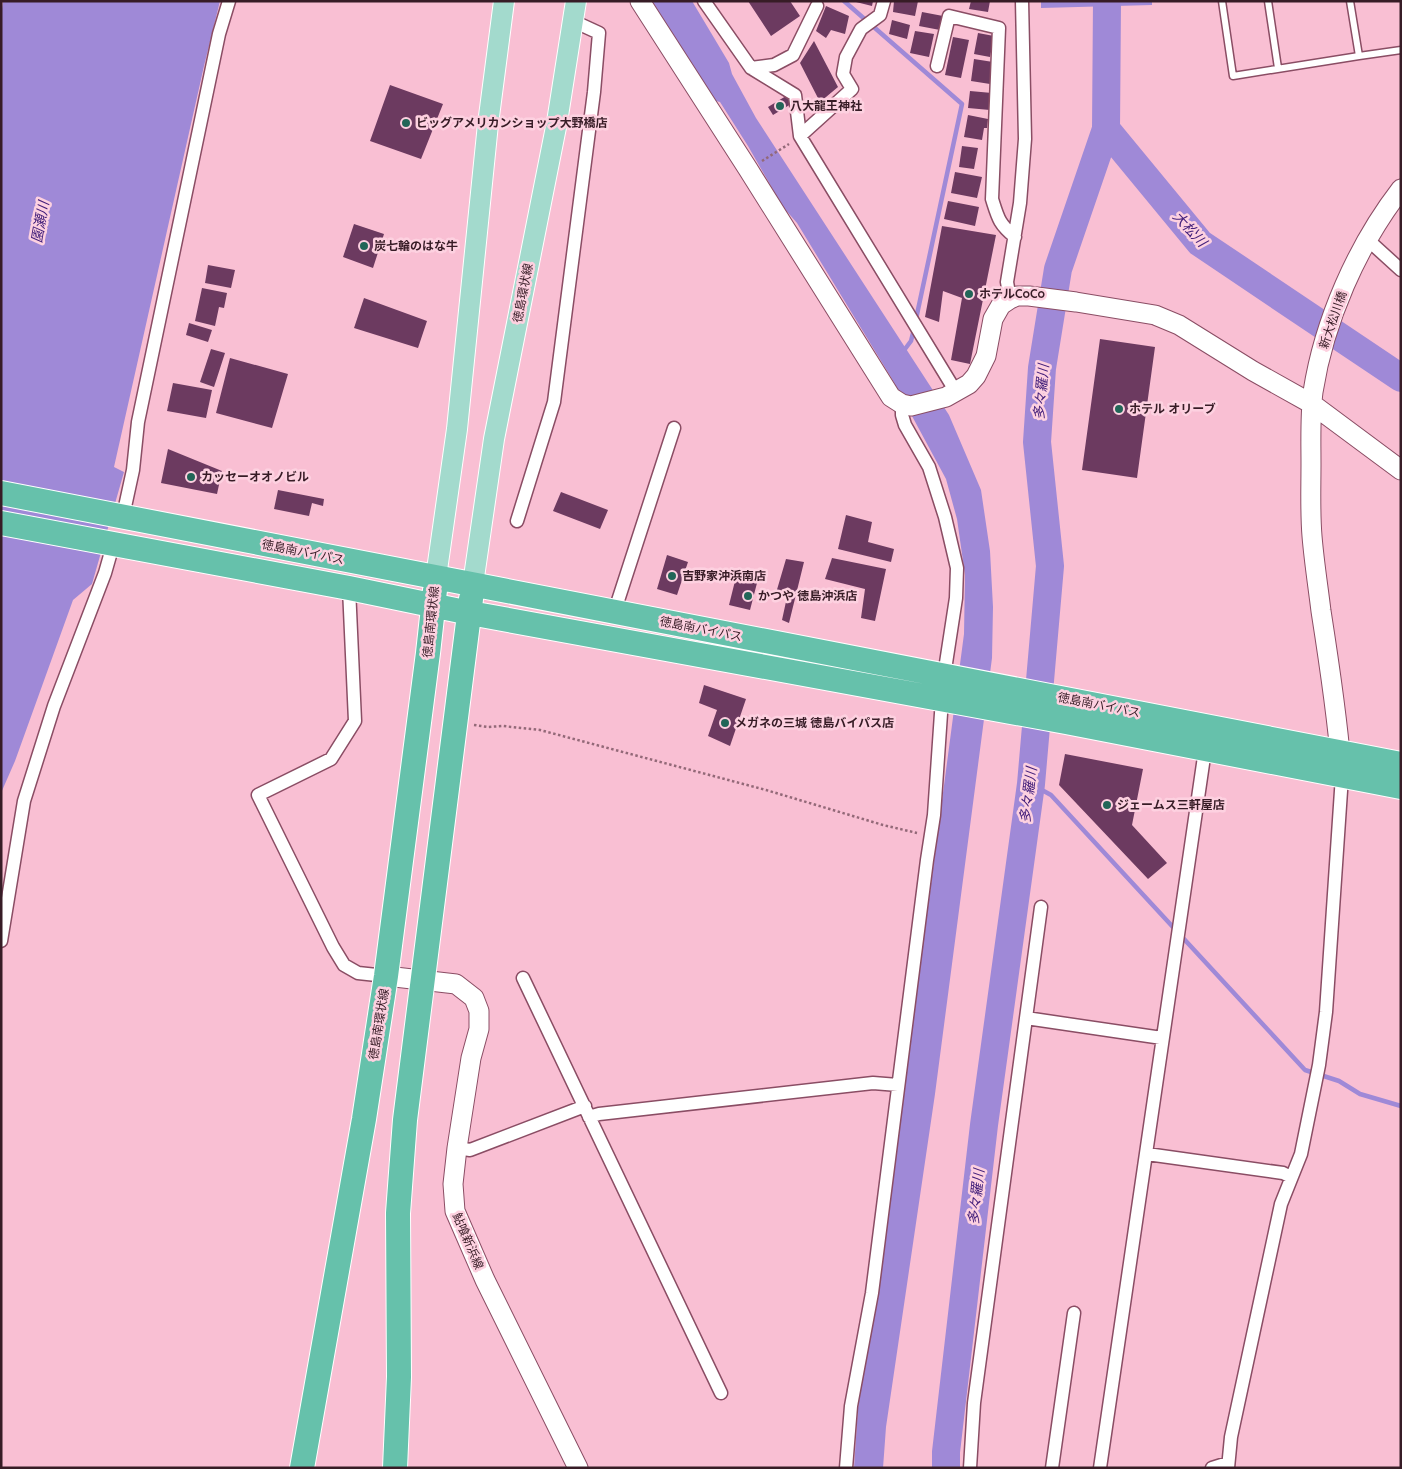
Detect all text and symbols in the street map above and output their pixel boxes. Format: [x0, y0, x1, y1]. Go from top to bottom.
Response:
place label: 八大龍王神社 [790, 98, 862, 113]
marker: 八大龍王神社 [774, 100, 786, 112]
place label: ビッグアメリカンショップ大野橋店 [416, 115, 607, 130]
marker: ビッグアメリカンショップ大野橋店 [400, 117, 412, 129]
water label: 園瀬川 [27, 198, 53, 244]
water label: 大松川 [1169, 208, 1212, 252]
place label: 炭七輪のはな牛 [374, 238, 458, 253]
marker: 炭七輪のはな牛 [358, 240, 370, 252]
street label: 徳島環状線 [509, 262, 536, 324]
place label: ホテルCoCo [979, 286, 1046, 301]
marker: ホテルCoCo [963, 288, 975, 300]
street label: 新大松川橋 [1316, 289, 1349, 351]
water label: 多々羅川 [1030, 361, 1053, 421]
place label: ホテル オリーブ [1129, 401, 1216, 416]
marker: ホテル オリーブ [1113, 403, 1125, 415]
place label: カッセーオオノビル [201, 469, 309, 484]
marker: カッセーオオノビル [185, 471, 197, 483]
street label: 徳島南バイパス [261, 536, 346, 567]
place label: 吉野家沖浜南店 [682, 568, 766, 583]
marker: 吉野家沖浜南店 [666, 570, 678, 582]
street label: 徳島南環状線 [419, 585, 442, 659]
place label: かつや 徳島沖浜店 [758, 588, 857, 603]
marker: かつや 徳島沖浜店 [742, 590, 754, 602]
street label: 徳島南バイパス [659, 613, 744, 644]
street label: 徳島南バイパス [1057, 689, 1142, 720]
place label: メガネの三城 徳島バイパス店 [735, 715, 894, 730]
marker: メガネの三城 徳島バイパス店 [719, 717, 731, 729]
water label: 多々羅川 [1016, 764, 1041, 824]
place label: ジェームス三軒屋店 [1117, 797, 1225, 812]
marker: ジェームス三軒屋店 [1101, 799, 1113, 811]
street label: 徳島南環状線 [365, 987, 392, 1061]
water label: 多々羅川 [964, 1166, 988, 1226]
street label: 鮎喰新浜線 [450, 1210, 487, 1271]

